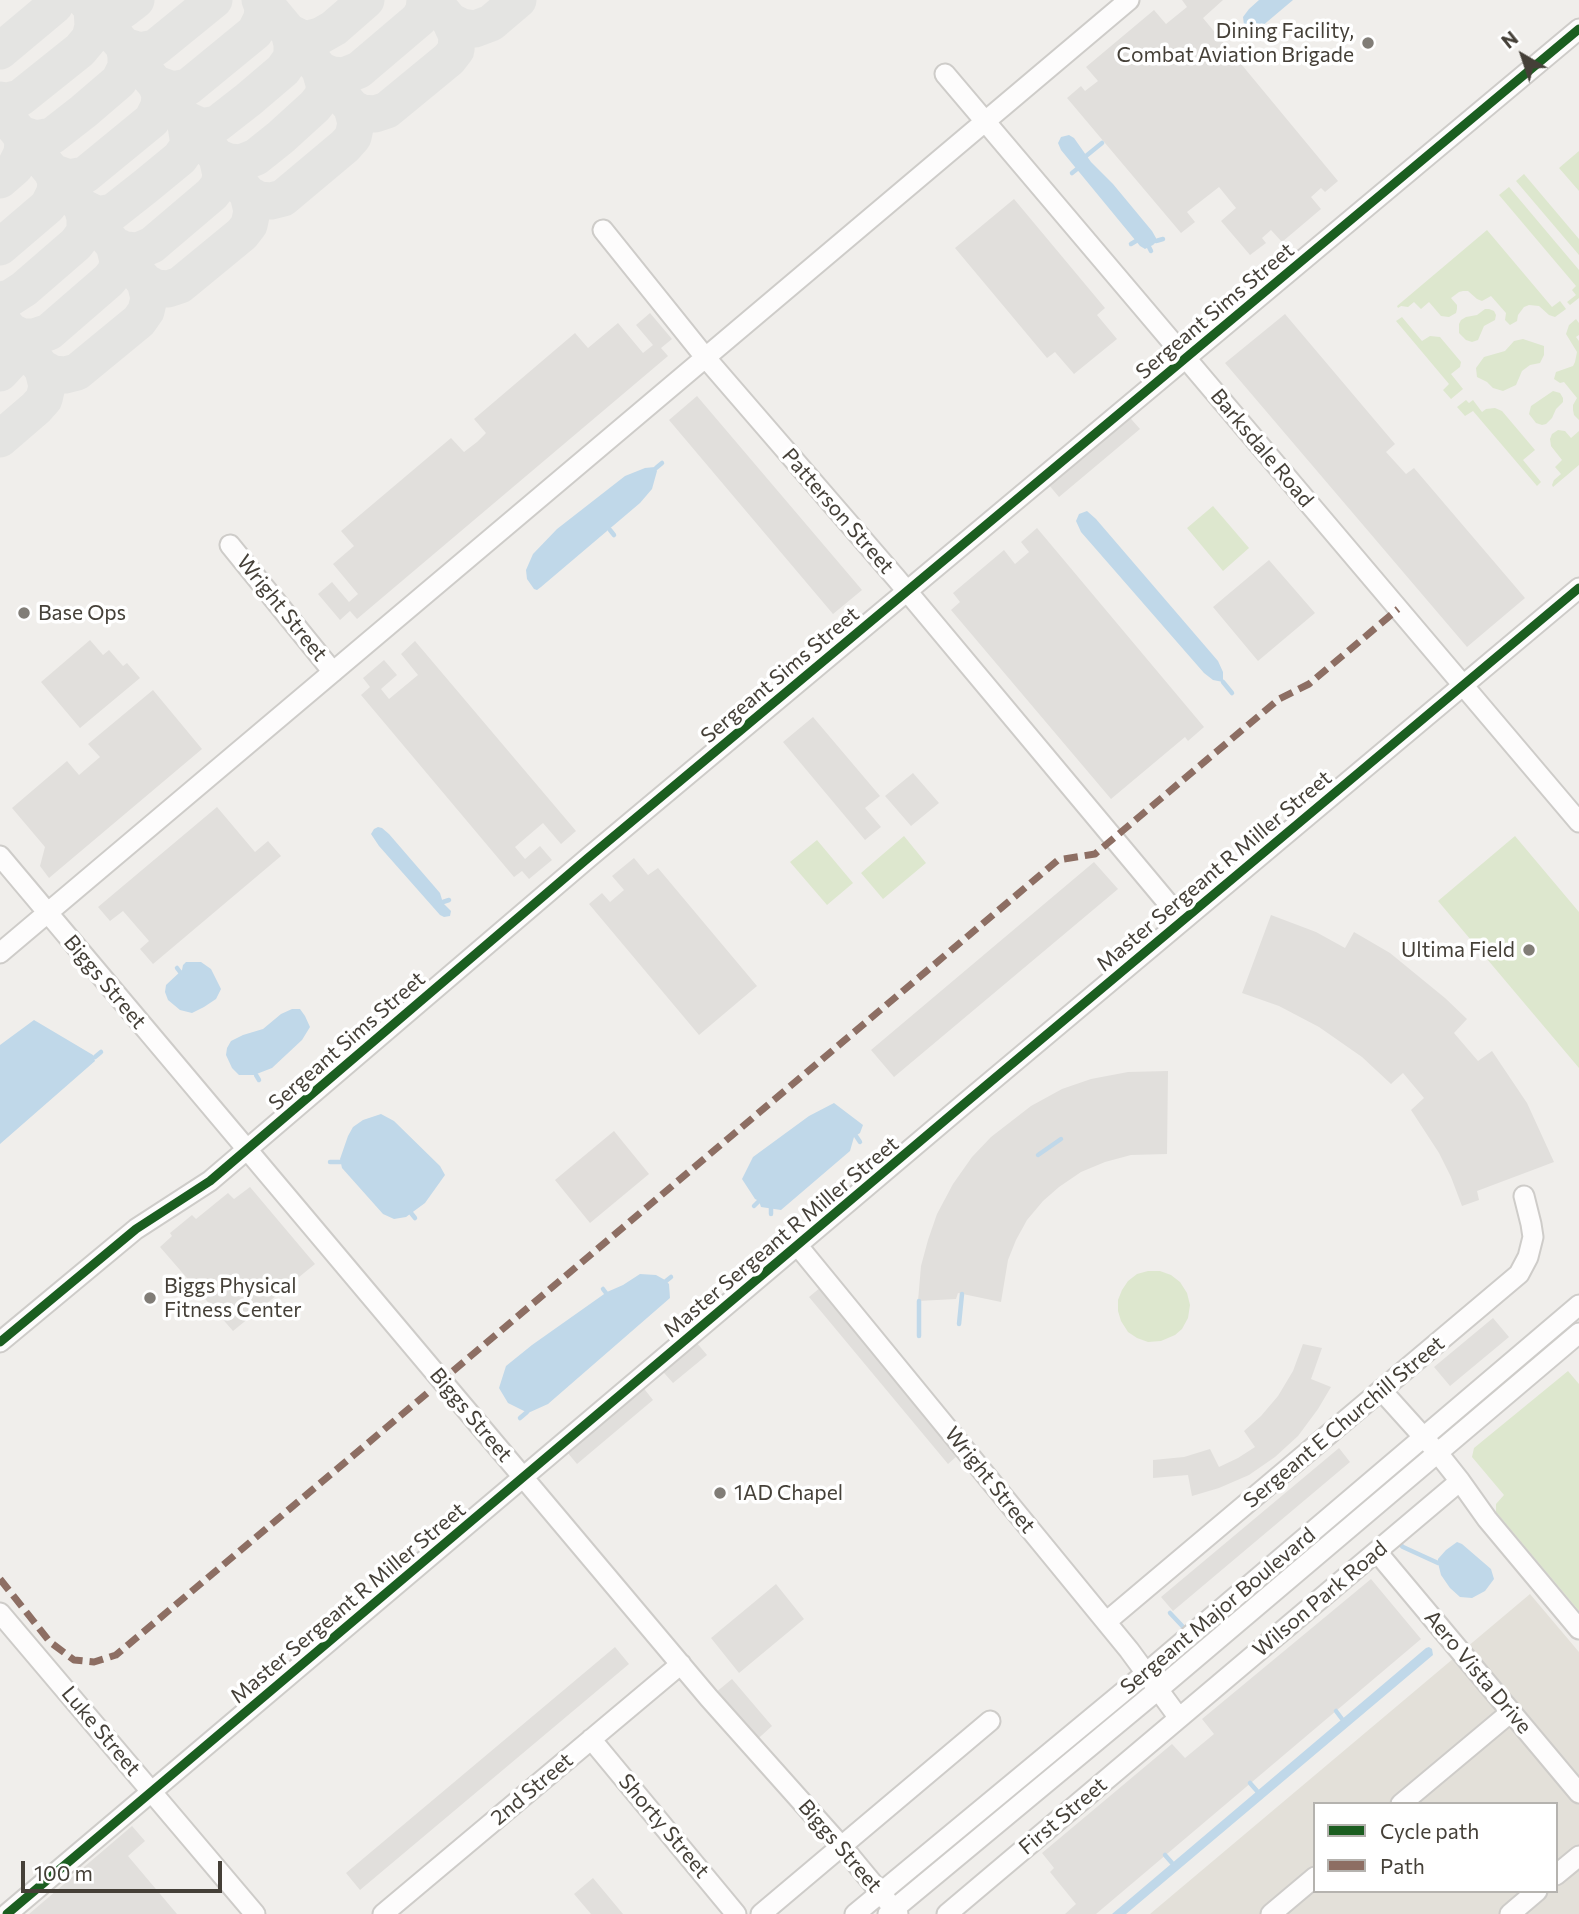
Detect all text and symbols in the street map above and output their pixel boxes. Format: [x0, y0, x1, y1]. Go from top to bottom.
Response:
place label: Dining Facility, Combat Aviation Brigade [1117, 18, 1354, 68]
north arrow [1488, 21, 1558, 91]
text: N [1497, 26, 1522, 53]
marker: Dining Facility, Combat Aviation Brigade [1360, 35, 1376, 51]
street label: Sergeant Sims Street [1131, 238, 1299, 384]
street label: Barksdale Road [1205, 384, 1319, 512]
street label: Patterson Street [777, 443, 899, 579]
street label: Wright Street [231, 550, 333, 666]
place label: Base Ops [38, 600, 126, 626]
street label: Sergeant Sims Street [696, 602, 864, 748]
marker: Base Ops [16, 605, 32, 621]
street label: Master Sergeant R Miller Street [1091, 765, 1337, 977]
street label: Biggs Street [59, 930, 151, 1034]
place label: Ultima Field [1401, 937, 1515, 963]
marker: Ultima Field [1521, 942, 1537, 958]
street label: Sergeant Sims Street [264, 966, 430, 1116]
street label: Master Sergeant R Miller Street [658, 1131, 904, 1343]
place label: Biggs Physical Fitness Center [164, 1273, 302, 1323]
marker: Biggs Physical Fitness Center [142, 1290, 158, 1306]
street label: Sergeant E Churchill Street [1239, 1331, 1449, 1513]
street label: Biggs Street [425, 1363, 517, 1467]
street label: Wright Street [939, 1422, 1041, 1538]
place label: 1AD Chapel [734, 1480, 843, 1506]
marker: 1AD Chapel [712, 1485, 728, 1501]
street label: Master Sergeant R Miller Street [225, 1497, 471, 1709]
street label: Sergeant Major Boulevard [1115, 1522, 1321, 1700]
street label: Wilson Park Road [1248, 1536, 1392, 1662]
street label: Aero Vista Drive [1419, 1605, 1537, 1739]
street label: Luke Street [56, 1681, 146, 1781]
street label: 2nd Street [486, 1747, 578, 1831]
street label: Shorty Street [613, 1769, 715, 1883]
street label: First Street [1014, 1772, 1112, 1860]
street label: Biggs Street [793, 1794, 887, 1898]
legend [1313, 1802, 1558, 1893]
text: Cycle path [1380, 1818, 1479, 1843]
scale bar [24, 1848, 226, 1892]
text: Path [1380, 1853, 1425, 1878]
text: 100 m [34, 1860, 93, 1885]

